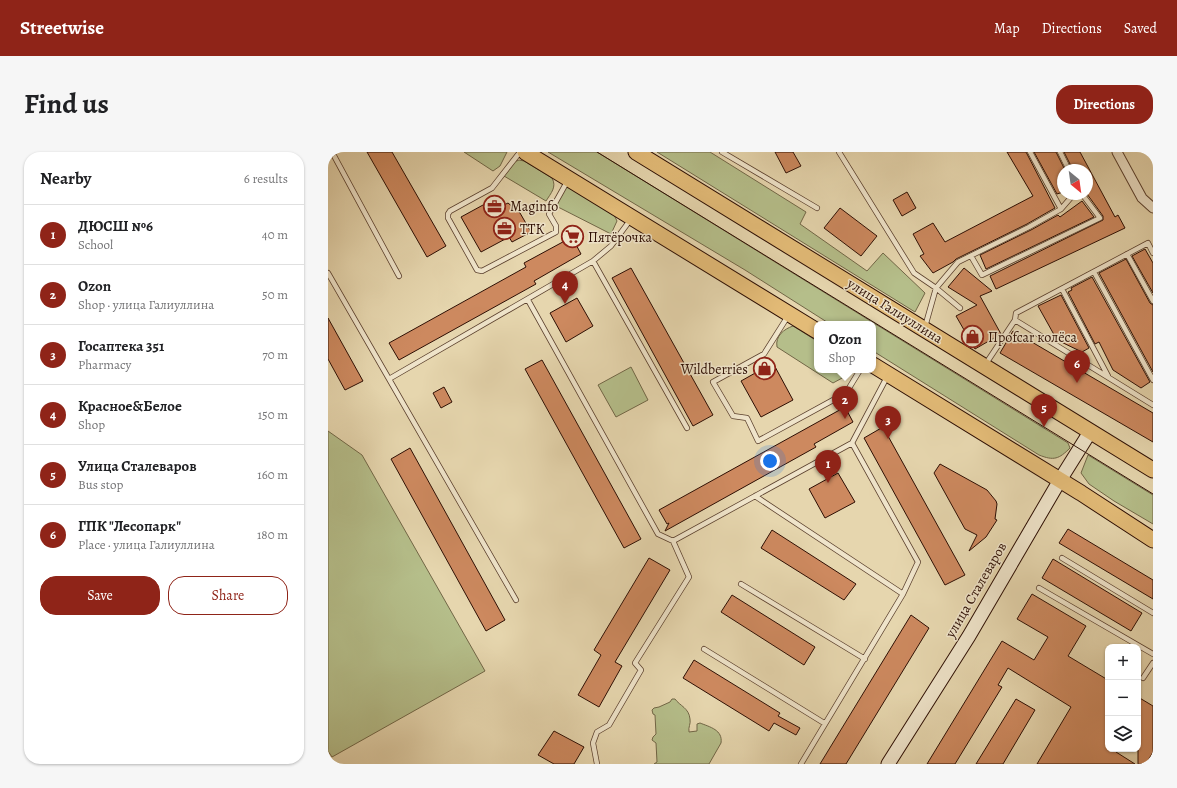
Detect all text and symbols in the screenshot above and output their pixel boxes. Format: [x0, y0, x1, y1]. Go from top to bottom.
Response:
text: Streetwise [20, 15, 104, 41]
text: Map [994, 19, 1020, 38]
text: Directions [1042, 19, 1102, 38]
text: Saved [1124, 19, 1157, 38]
text: Find us [24, 85, 109, 123]
button: Directions [1056, 85, 1153, 124]
north arrow [1057, 164, 1093, 200]
text: Nearby [40, 167, 91, 190]
text: 6 results [244, 170, 288, 187]
office icon: Maginfo [481, 193, 507, 219]
place label: Maginfo [510, 197, 558, 216]
text: ДЮСШ №6 [78, 216, 153, 236]
office icon: ТТК [492, 216, 518, 242]
place label: ТТК [520, 220, 544, 239]
supermarket icon: Пятёрочка [559, 224, 585, 250]
text: 1 [51, 226, 55, 243]
text: 40 m [262, 226, 288, 243]
place label: Пятёрочка [588, 228, 652, 247]
text: School [78, 236, 113, 253]
pin: 4 [552, 271, 578, 304]
street label: улица Галиуллина [843, 273, 947, 348]
text: Ozon [78, 276, 111, 296]
text: 2 [50, 286, 56, 303]
text: 50 m [262, 286, 288, 303]
text: Shop · улица Галиуллина [78, 296, 214, 313]
popup [814, 321, 876, 373]
shop icon: Проfcar колёса [959, 324, 985, 350]
place label: Проfcar колёса [988, 328, 1078, 347]
text: Ozon [828, 329, 862, 349]
text: Госаптека 351 [78, 336, 164, 356]
text: 3 [50, 346, 56, 363]
text: 70 m [262, 346, 288, 363]
text: Shop [828, 349, 855, 366]
pin: 6 [1064, 350, 1090, 383]
text: Pharmacy [78, 356, 131, 373]
shop icon: Wildberries [751, 356, 777, 382]
place label: Wildberries [680, 360, 748, 379]
pin: 2 [832, 386, 858, 419]
pin: 5 [1031, 394, 1057, 427]
text: Красное&Белое [78, 396, 182, 416]
text: 4 [50, 406, 56, 423]
text: 150 m [258, 406, 288, 423]
pin: 3 [875, 406, 901, 439]
text: Shop [78, 416, 105, 433]
pin: 1 [815, 450, 841, 483]
your location [760, 451, 780, 471]
text: Улица Сталеваров [78, 456, 197, 476]
text: 5 [50, 466, 56, 483]
text: 160 m [257, 466, 288, 483]
text: Bus stop [78, 476, 123, 493]
text: ГПК "Лесопарк" [78, 516, 181, 536]
text: 6 [50, 526, 56, 543]
text: 180 m [257, 526, 288, 543]
text: Place · улица Галиуллина [78, 536, 215, 553]
street label: улица Сталеваров [940, 538, 1011, 642]
button: Save [40, 576, 160, 615]
button: Share [168, 576, 288, 615]
map controls [1105, 644, 1141, 752]
button: + [1105, 644, 1141, 680]
button: − [1105, 680, 1141, 716]
button: layers [1105, 716, 1141, 752]

